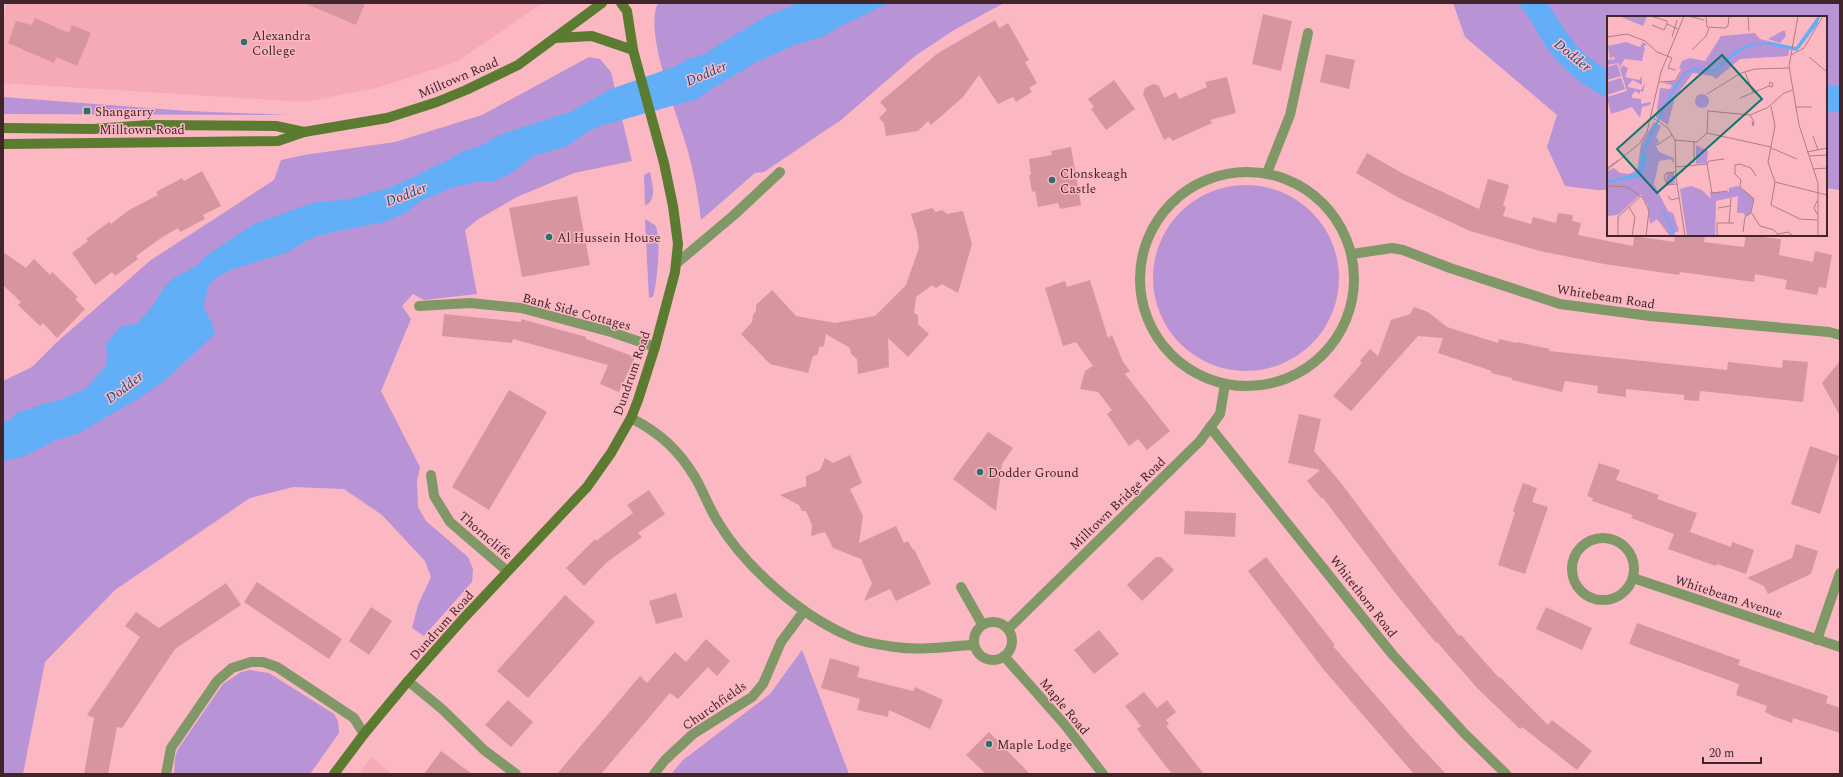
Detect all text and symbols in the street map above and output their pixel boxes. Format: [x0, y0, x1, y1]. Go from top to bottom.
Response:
inset map [1607, 16, 1827, 236]
place label: Alexandra College [252, 26, 312, 61]
water label: Dodder [1549, 34, 1596, 77]
marker: Alexandra College [239, 37, 249, 47]
street label: Milltown Road [415, 52, 502, 104]
water label: Dodder [682, 55, 730, 91]
place label: Shangarry [95, 102, 154, 122]
marker: Shangarry [82, 106, 92, 116]
street label: Milltown Road [99, 120, 185, 140]
place label: Clonskeagh Castle [1060, 164, 1128, 199]
marker: Clonskeagh Castle [1047, 175, 1057, 185]
water label: Dodder [382, 177, 430, 212]
place label: Al Hussein House [557, 228, 661, 248]
marker: Al Hussein House [544, 232, 554, 242]
street label: Whitebeam Road [1555, 279, 1656, 315]
street label: Bank Side Cottages [520, 288, 633, 336]
street label: Dundrum Road [608, 328, 656, 418]
water label: Dodder [101, 366, 148, 409]
street label: Milltown Bridge Road [1065, 452, 1170, 555]
place label: Dodder Ground [988, 463, 1079, 483]
marker: Dodder Ground [975, 467, 985, 477]
street label: Thorncliffe [454, 507, 517, 565]
street label: Whitethorn Road [1325, 551, 1402, 642]
street label: Whitebeam Avenue [1672, 570, 1785, 624]
street label: Dundrum Road [405, 586, 479, 665]
street label: Maple Road [1034, 674, 1094, 739]
street label: Churchfields [678, 676, 751, 735]
place label: Maple Lodge [997, 735, 1072, 755]
marker: Maple Lodge [984, 739, 994, 749]
scale bar [1703, 739, 1761, 765]
text: 20 m [1709, 744, 1734, 763]

